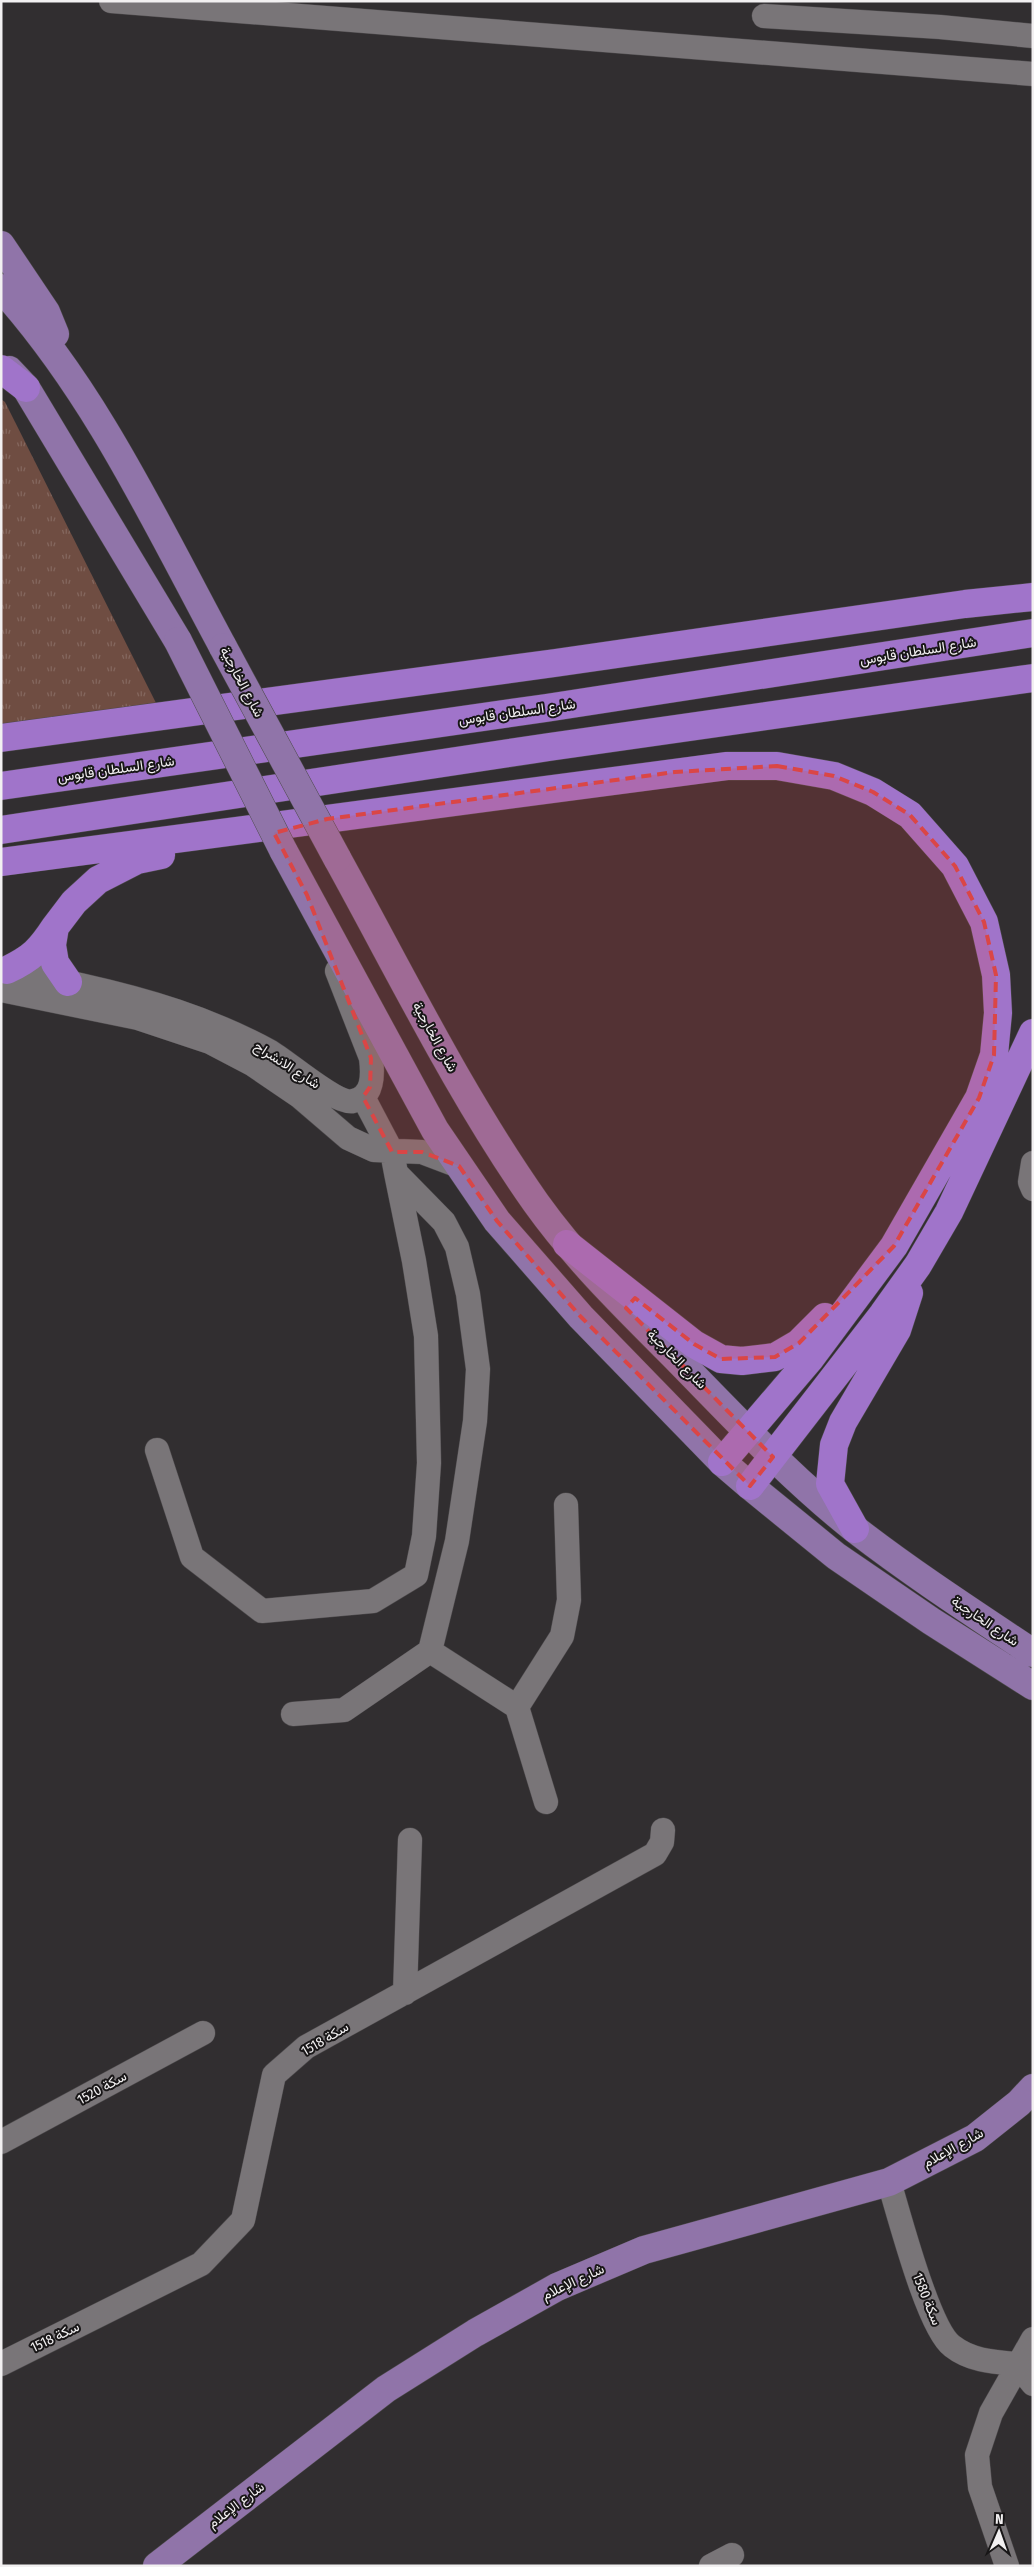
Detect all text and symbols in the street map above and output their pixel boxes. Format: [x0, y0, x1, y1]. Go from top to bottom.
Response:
street label: شارع السلطان قابوس [858, 633, 978, 671]
street label: شارع الخارجية [215, 644, 268, 721]
street label: شارع السلطان قابوس [457, 695, 577, 731]
street label: شارع السلطان قابوس [56, 752, 176, 788]
street label: شارع الخارجية [407, 999, 461, 1076]
street label: شارع الانشراح [250, 1037, 323, 1094]
street label: شارع الخارجية [642, 1326, 710, 1394]
street label: شارع الخارجية [947, 1592, 1022, 1651]
street label: سكة 1518 [298, 2018, 352, 2060]
street label: سكة 1520 [74, 2067, 130, 2109]
street label: شارع الإعلام [920, 2124, 987, 2173]
street label: شارع الإعلام [539, 2260, 608, 2306]
street label: سكة 1580 [909, 2270, 945, 2328]
street label: سكة 1518 [28, 2318, 82, 2356]
street label: شارع الإعلام [204, 2478, 269, 2533]
north arrow [974, 2507, 1024, 2557]
text: N [995, 2511, 1004, 2528]

